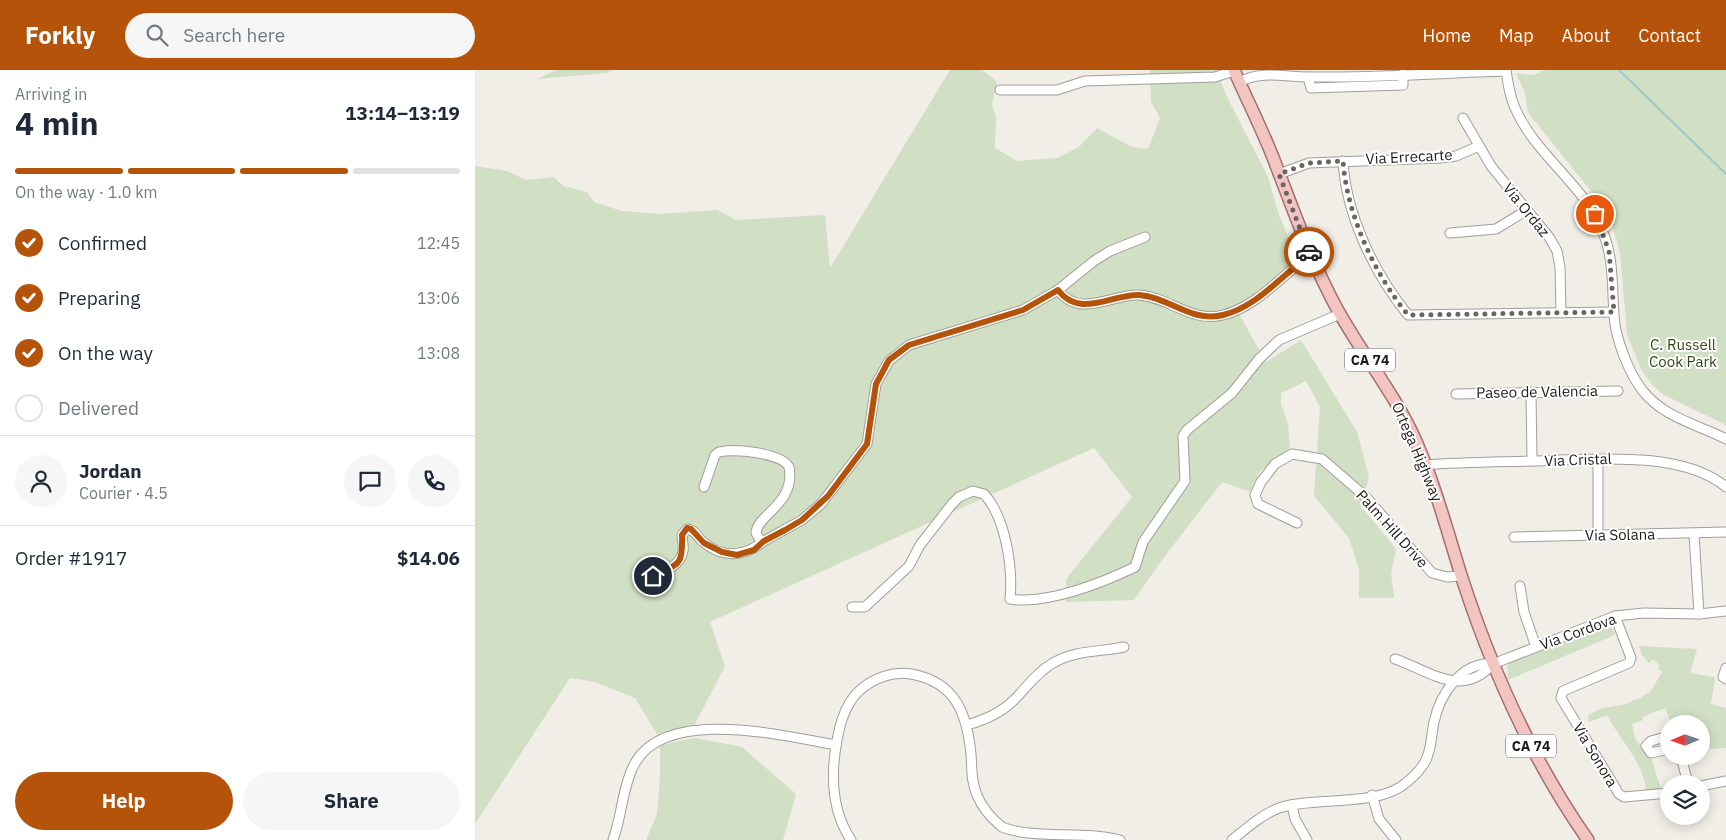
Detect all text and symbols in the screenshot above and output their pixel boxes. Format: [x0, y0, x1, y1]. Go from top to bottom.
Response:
search box [125, 13, 475, 58]
text: Forkly [25, 19, 95, 51]
icon: search [143, 21, 171, 49]
text: Search here [183, 23, 285, 47]
text: Home [1423, 24, 1471, 47]
text: Map [1499, 24, 1534, 47]
text: About [1562, 24, 1610, 47]
text: Contact [1638, 24, 1701, 47]
text: Arriving in [15, 84, 87, 104]
text: 13:14–13:19 [345, 101, 460, 125]
text: 4 min [15, 102, 99, 144]
street label: Via Errecarte [1365, 145, 1453, 168]
street label: Via Ordaz [1499, 179, 1554, 241]
text: On the way · 1.0 km [15, 182, 158, 202]
pin [1574, 193, 1616, 235]
icon: bag [1581, 200, 1609, 228]
courier [1284, 227, 1334, 277]
icon: check [15, 229, 43, 257]
text: Confirmed [58, 231, 147, 255]
text: 12:45 [417, 233, 460, 253]
icon: car [1295, 238, 1323, 266]
icon: check [15, 284, 43, 312]
text: Preparing [58, 286, 140, 310]
text: 13:06 [417, 288, 460, 308]
park label: C. Russell Cook Park [1649, 335, 1717, 371]
icon: check [15, 339, 43, 367]
text: On the way [58, 341, 153, 365]
text: 13:08 [417, 343, 460, 363]
road number: CA 74 [1345, 348, 1395, 372]
street label: Paseo de Valencia [1476, 381, 1598, 402]
text: Delivered [58, 396, 139, 420]
street label: Ortega Highway [1388, 399, 1447, 505]
street label: Via Cristal [1544, 449, 1612, 470]
button: person [15, 455, 67, 507]
button: chat [344, 455, 396, 507]
button: phone [408, 455, 460, 507]
text: Jordan [79, 459, 142, 483]
text: Courier · 4.5 [79, 483, 168, 503]
street label: Palm Hill Drive [1352, 486, 1432, 572]
street label: Via Solana [1585, 524, 1655, 545]
text: Order #1917 [15, 546, 127, 570]
text: $14.06 [397, 546, 460, 570]
pin [632, 555, 674, 597]
icon: home [639, 562, 667, 590]
street label: Via Cordova [1537, 609, 1619, 654]
north arrow [1660, 715, 1710, 765]
map controls [1660, 715, 1710, 825]
street label: Via Sonora [1569, 719, 1622, 790]
road number: CA 74 [1506, 734, 1556, 758]
button: Help [15, 772, 233, 830]
button: Share [243, 772, 460, 830]
button: layers [1660, 775, 1710, 825]

